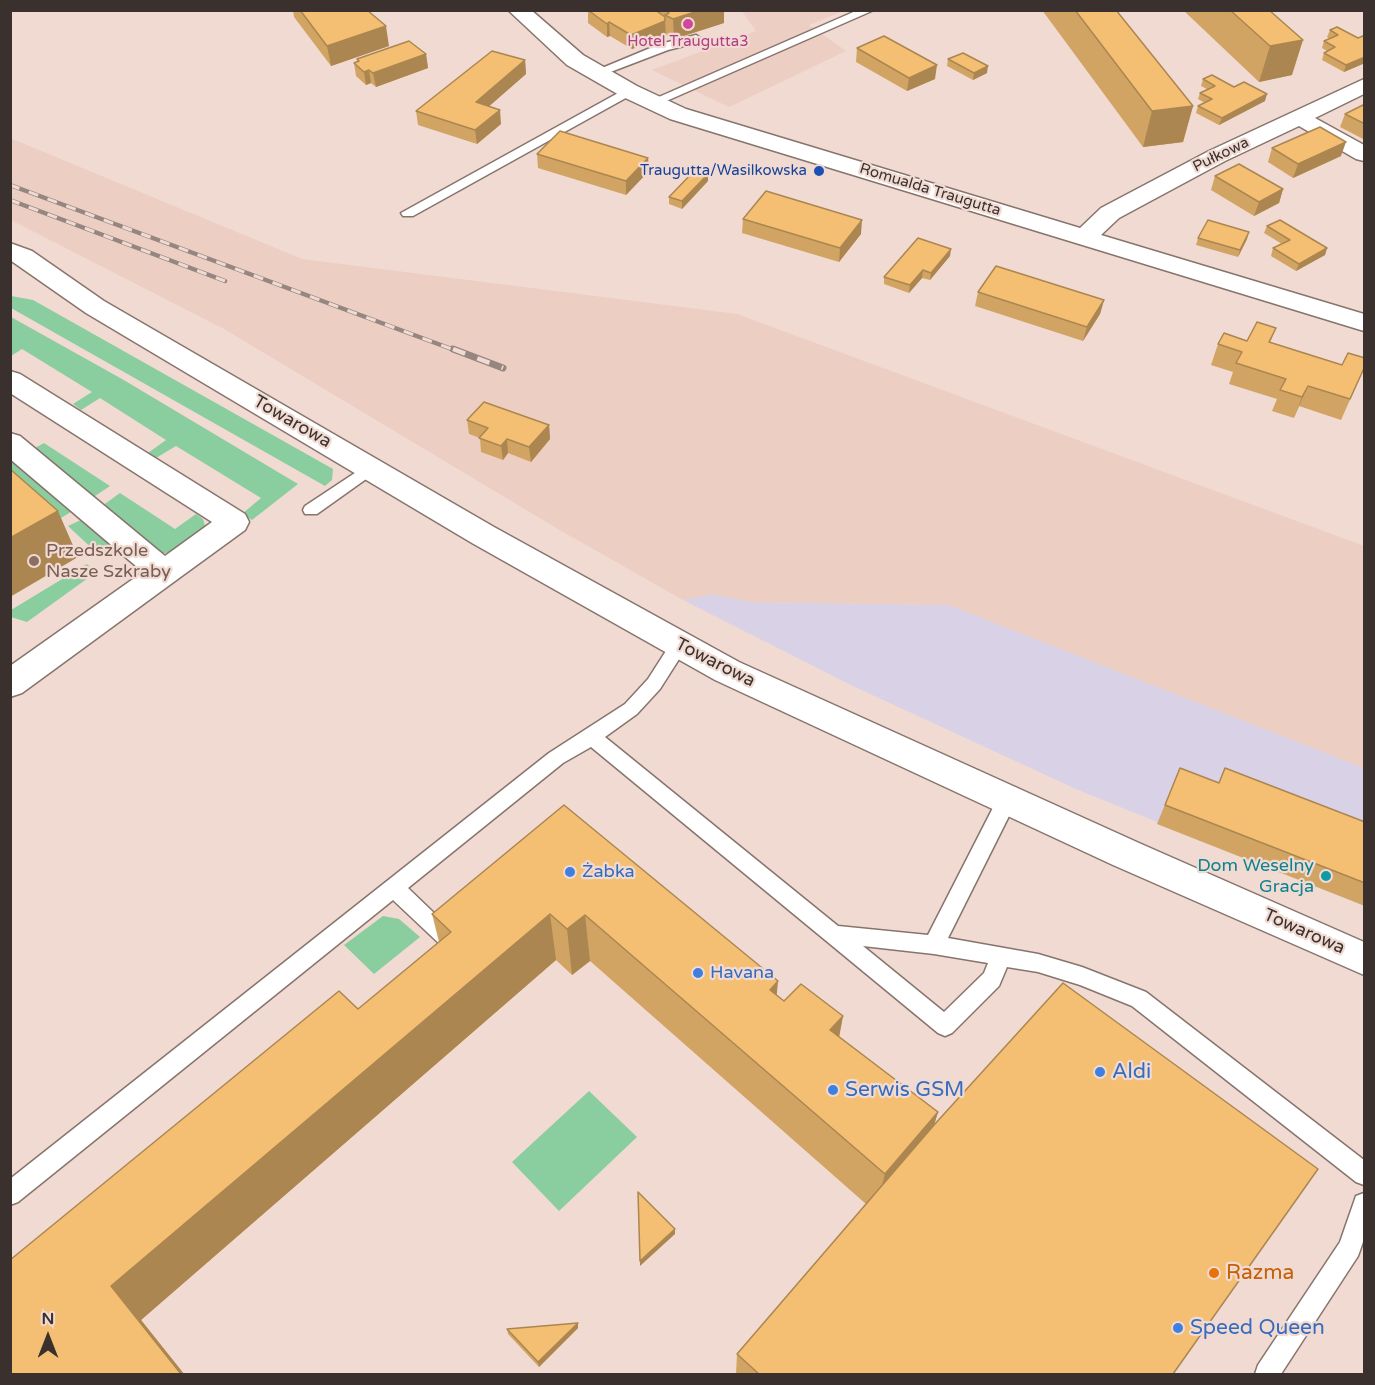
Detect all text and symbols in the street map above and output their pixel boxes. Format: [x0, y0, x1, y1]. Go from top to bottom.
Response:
marker: Hotel Traugutta3 [681, 17, 695, 31]
place label: Hotel Traugutta3 [627, 33, 749, 51]
street label: Pułkowa [1190, 134, 1252, 176]
street label: Romualda Traugutta [857, 160, 1003, 220]
place label: Traugutta/Wasilkowska [640, 162, 807, 180]
marker: Traugutta/Wasilkowska [812, 164, 826, 178]
street label: Towarowa [249, 391, 335, 453]
place label: Przedszkole Nasze Szkraby [46, 540, 171, 582]
marker: Przedszkole Nasze Szkraby [27, 554, 41, 568]
street label: Towarowa [672, 634, 758, 692]
place label: Dom Weselny Gracja [1197, 855, 1314, 898]
place label: Żabka [582, 861, 635, 883]
marker: Żabka [563, 865, 577, 879]
marker: Dom Weselny Gracja [1319, 869, 1333, 883]
street label: Towarowa [1260, 905, 1348, 959]
place label: Havana [710, 962, 774, 984]
marker: Havana [691, 966, 705, 980]
place label: Aldi [1112, 1059, 1151, 1085]
marker: Aldi [1093, 1065, 1107, 1079]
place label: Serwis GSM [845, 1077, 964, 1103]
marker: Serwis GSM [826, 1083, 840, 1097]
place label: Razma [1226, 1260, 1294, 1286]
marker: Razma [1207, 1266, 1221, 1280]
north arrow [18, 1307, 78, 1367]
text: N [42, 1309, 54, 1329]
place label: Speed Queen [1190, 1315, 1325, 1341]
marker: Speed Queen [1171, 1321, 1185, 1335]

